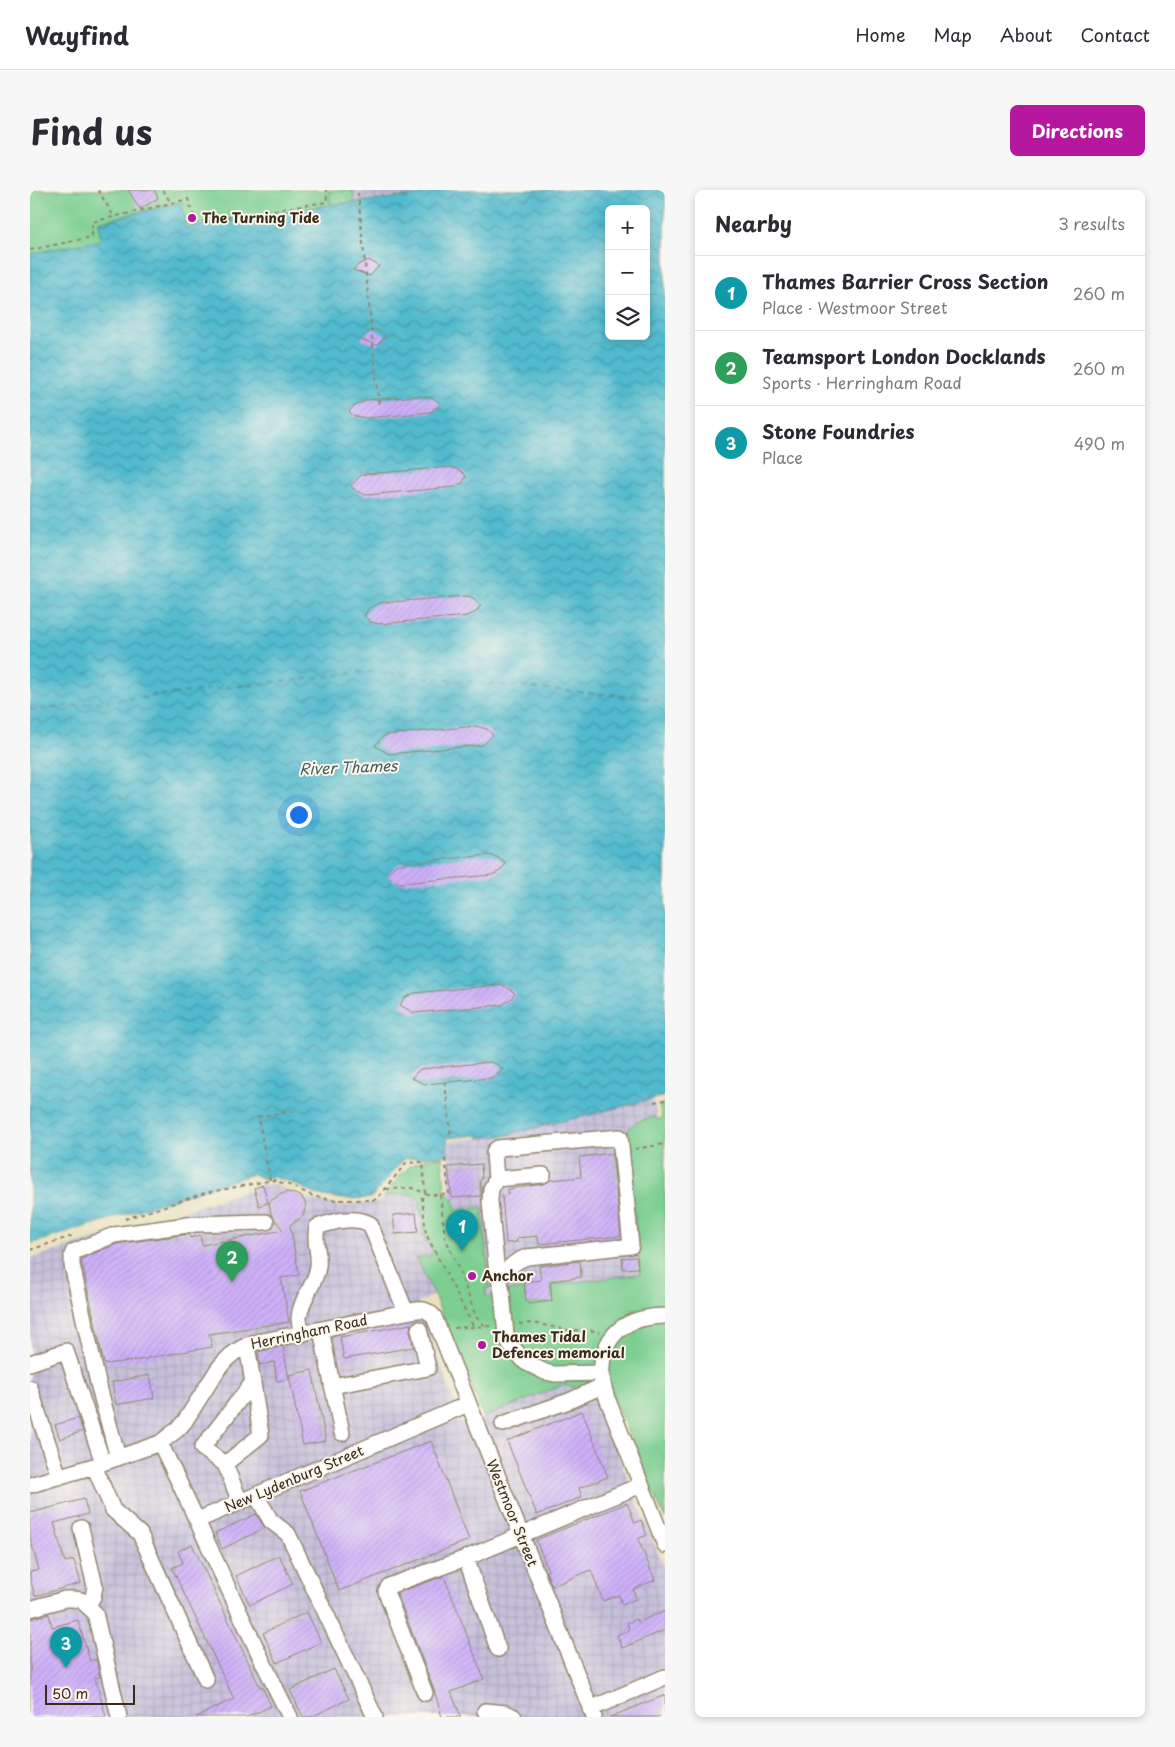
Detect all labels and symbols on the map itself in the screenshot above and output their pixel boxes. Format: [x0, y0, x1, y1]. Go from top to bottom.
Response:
place label: The Turning Tide [202, 207, 320, 228]
marker: The Turning Tide [186, 212, 198, 224]
water label: River Thames [299, 753, 399, 780]
your location [286, 802, 312, 828]
pin: 1 [446, 1210, 478, 1251]
pin: 2 [216, 1241, 248, 1282]
place label: Anchor [482, 1265, 534, 1286]
marker: Anchor [466, 1270, 478, 1282]
street label: Herringham Road [249, 1309, 369, 1354]
place label: Thames Tidal Defences memorial [492, 1326, 625, 1363]
marker: Thames Tidal Defences memorial [476, 1339, 488, 1351]
street label: New Lydenburg Street [221, 1440, 367, 1517]
street label: Westmoor Street [481, 1456, 544, 1570]
pin: 3 [50, 1627, 82, 1668]
scale bar [45, 1682, 135, 1705]

